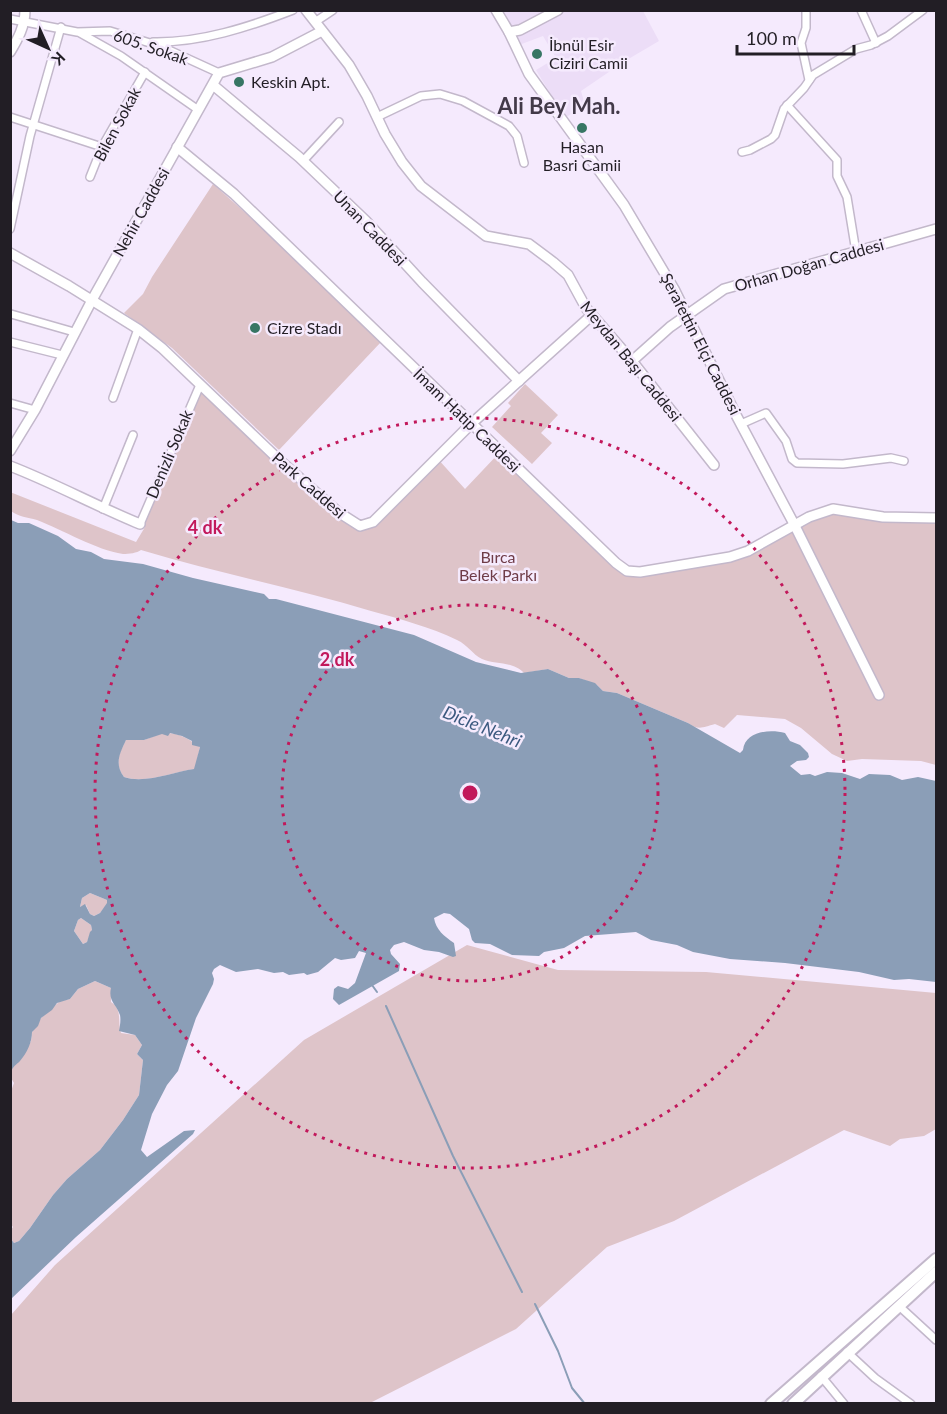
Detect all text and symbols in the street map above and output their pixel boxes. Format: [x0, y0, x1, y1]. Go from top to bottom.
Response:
north arrow [18, 18, 78, 78]
scale bar [737, 18, 854, 56]
street label: 605. Sokak [111, 25, 192, 68]
text: 100 m [746, 27, 797, 49]
place label: İbnül Esir Ciziri Camii [549, 35, 628, 72]
marker: İbnül Esir Ciziri Camii [530, 47, 544, 61]
text: K [48, 48, 70, 70]
place label: Keskin Apt. [251, 72, 330, 91]
marker: Keskin Apt. [232, 75, 246, 89]
street label: Bilen Sokak [89, 83, 144, 164]
district label: Ali Bey Mah. [496, 92, 621, 119]
marker: Hasan Basri Camii [575, 121, 589, 135]
place label: Hasan Basri Camii [543, 137, 621, 174]
street label: Nehir Caddesi [108, 164, 173, 259]
street label: Unan Caddesi [330, 186, 411, 269]
street label: Orhan Doğan Caddesi [732, 234, 886, 295]
street label: Şerafettin Elçi Caddesi [657, 270, 745, 418]
street label: Meydan Başı Caddesi [577, 297, 686, 425]
place label: Cizre Stadı [267, 318, 342, 337]
marker: Cizre Stadı [248, 321, 262, 335]
street label: İmam Hatip Caddesi [410, 364, 525, 476]
street label: Denizli Sokak [141, 406, 196, 501]
street label: Park Caddesi [269, 448, 350, 522]
text: 4 dk [188, 516, 223, 538]
park label: Bırca Belek Parkı [459, 547, 537, 584]
text: 2 dk [320, 648, 355, 670]
water label: Dicle Nehri [440, 700, 525, 752]
centre of rings [460, 783, 480, 803]

